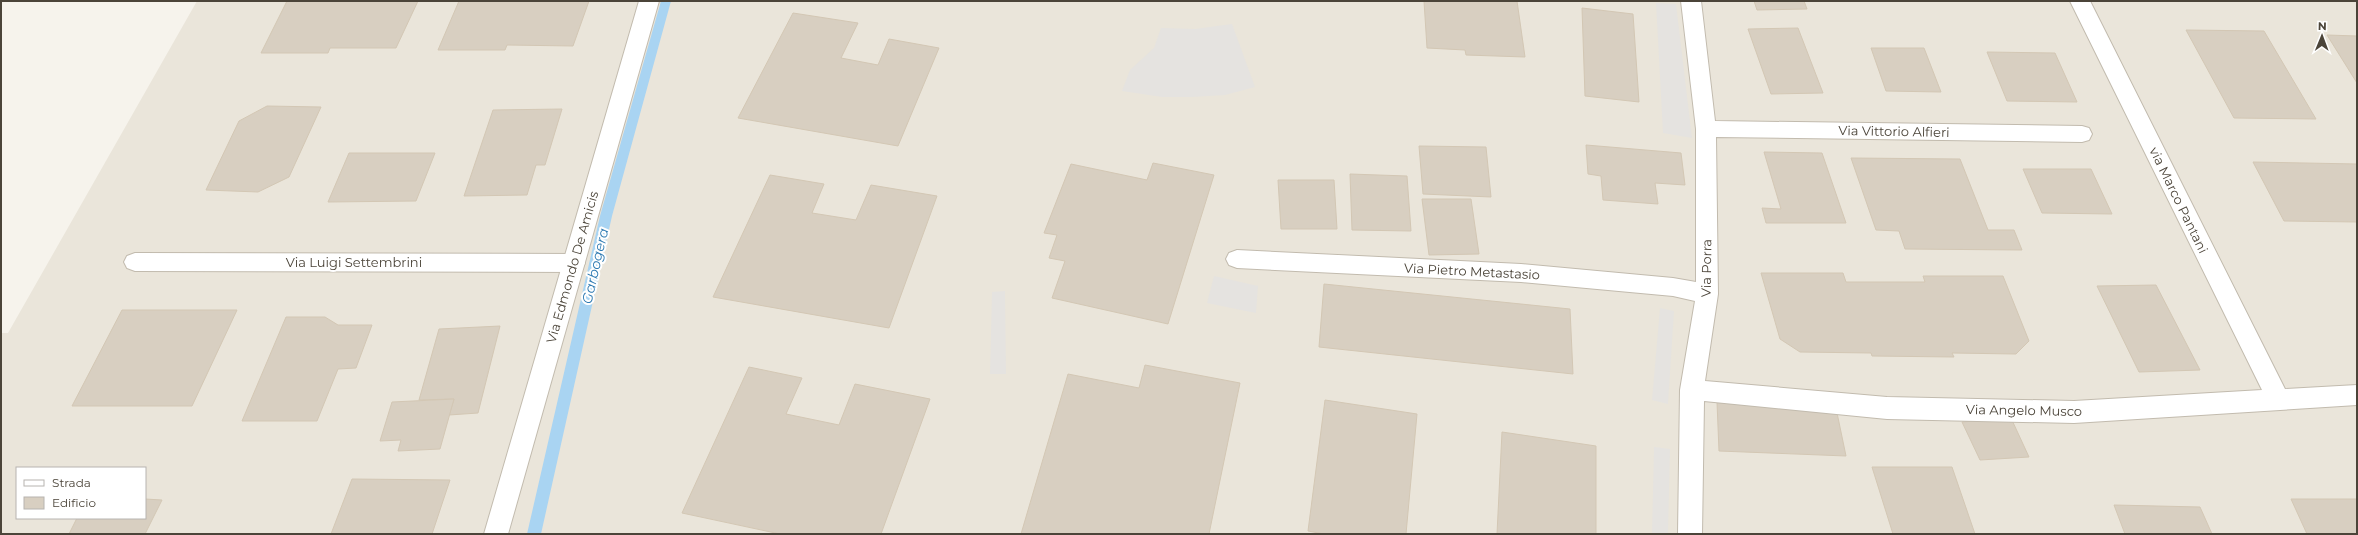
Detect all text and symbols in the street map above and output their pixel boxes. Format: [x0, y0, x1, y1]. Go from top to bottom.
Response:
north arrow [2302, 16, 2342, 56]
text: N [2318, 19, 2327, 33]
street label: Via Vittorio Alfieri [1838, 122, 1950, 140]
street label: via Marco Pantani [2146, 144, 2212, 256]
street label: Via Edmondo De Amicis [543, 189, 601, 345]
water label: Garbogera [578, 226, 612, 306]
street label: Via Porra [1697, 239, 1715, 297]
street label: Via Luigi Settembrini [286, 254, 422, 270]
street label: Via Pietro Metastasio [1404, 259, 1540, 283]
street label: Via Angelo Musco [1966, 401, 2082, 419]
legend [16, 467, 146, 519]
text: Strada [52, 475, 91, 490]
text: Edificio [52, 495, 96, 510]

